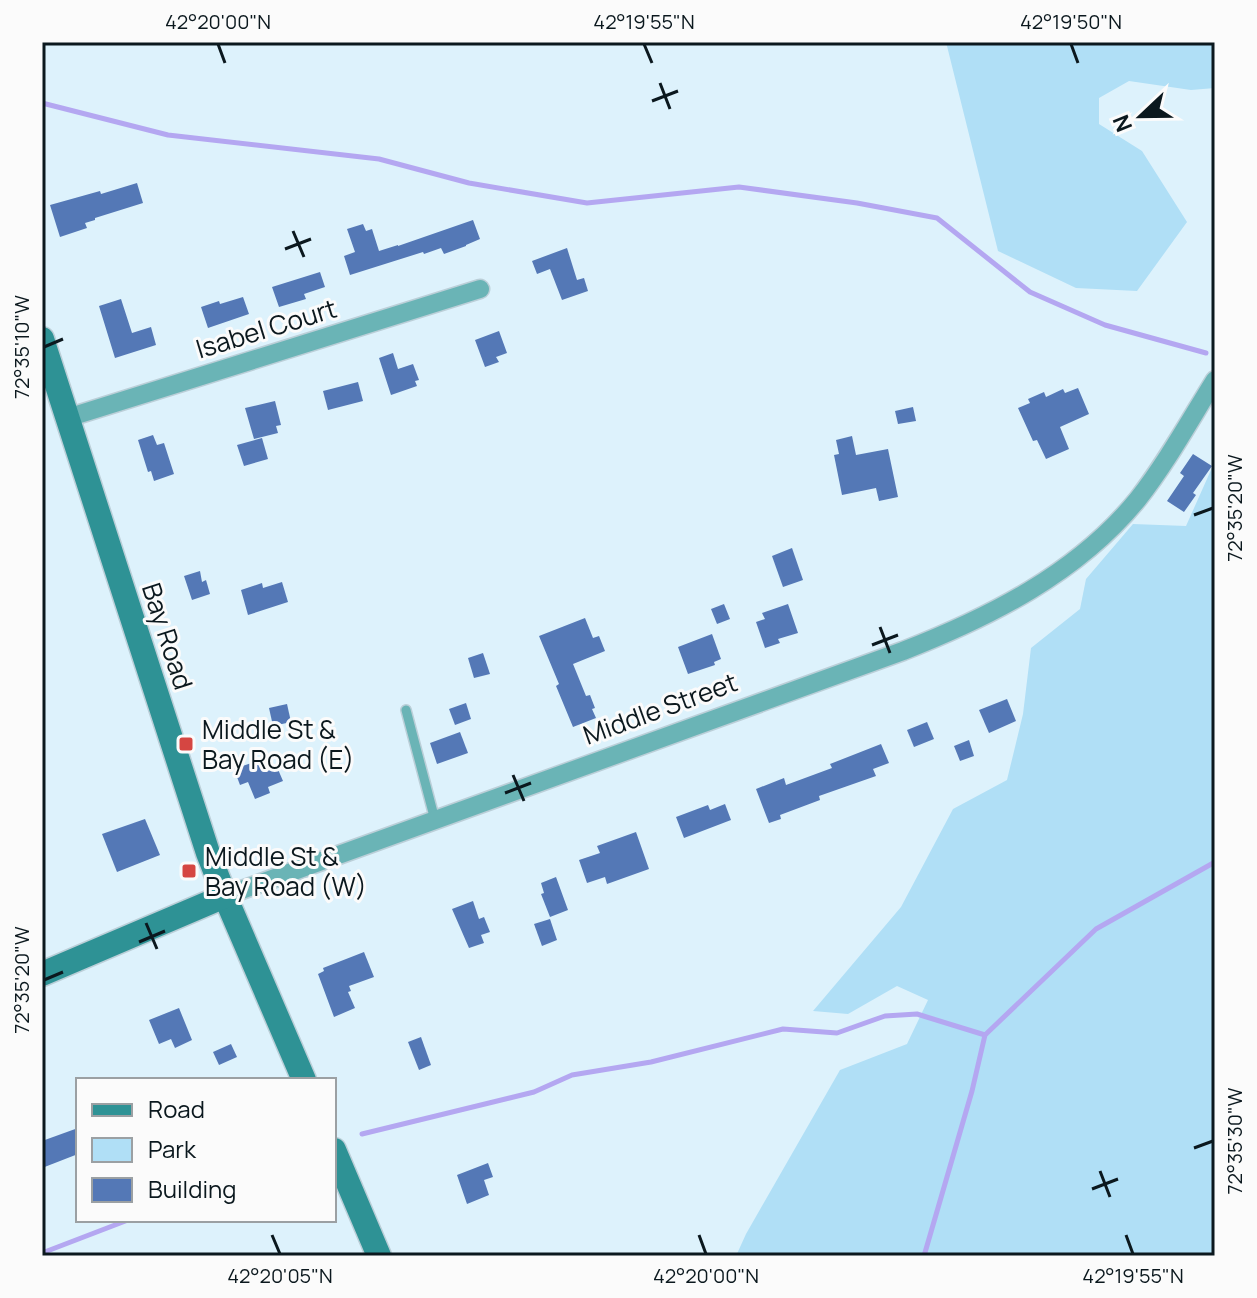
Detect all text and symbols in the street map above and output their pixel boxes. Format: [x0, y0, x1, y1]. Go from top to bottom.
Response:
text: 42°20'00"N [165, 8, 271, 35]
text: 42°19'55"N [593, 8, 695, 35]
text: 42°19'50"N [1020, 8, 1122, 35]
north arrow [1101, 76, 1181, 156]
text: N [1106, 111, 1139, 136]
street label: Isabel Court [191, 290, 341, 366]
text: 72°35'10"W [8, 295, 35, 399]
text: 72°35'20"W [1221, 454, 1248, 562]
street label: Bay Road [134, 578, 202, 694]
street label: Middle Street [578, 663, 742, 753]
place label: Middle St & Bay Road (E) [202, 711, 354, 777]
marker: Middle St & Bay Road (E) [177, 735, 195, 753]
place label: Middle St & Bay Road (W) [205, 838, 367, 904]
marker: Middle St & Bay Road (W) [180, 862, 198, 880]
text: 72°35'20"W [8, 926, 35, 1034]
legend [76, 1078, 336, 1222]
text: 72°35'30"W [1221, 1087, 1248, 1195]
text: Road [148, 1092, 205, 1125]
text: Park [148, 1132, 197, 1165]
text: Building [148, 1172, 236, 1205]
text: 42°20'05"N [227, 1262, 333, 1289]
text: 42°20'00"N [653, 1262, 759, 1289]
text: 42°19'55"N [1082, 1262, 1184, 1289]

